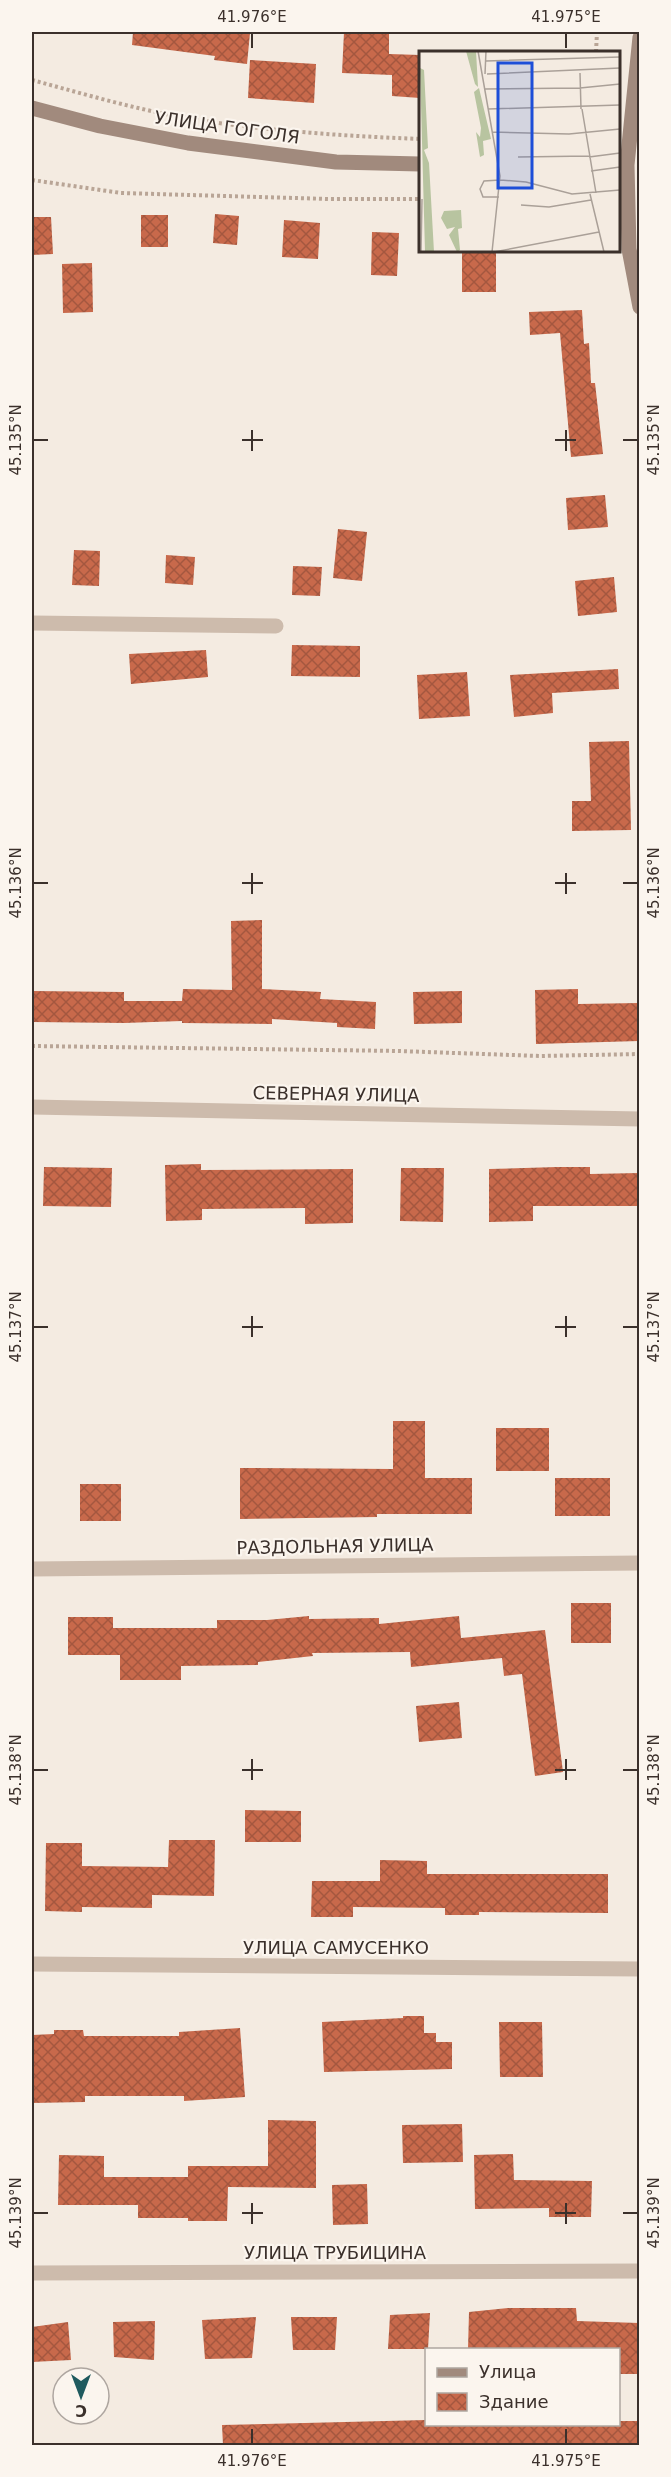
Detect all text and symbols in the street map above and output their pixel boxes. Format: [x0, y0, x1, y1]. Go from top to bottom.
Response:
text: 41.976°E [217, 8, 287, 26]
text: 41.975°E [531, 8, 601, 26]
inset map [419, 51, 620, 252]
street label: УЛИЦА ГОГОЛЯ [153, 106, 301, 148]
text: 45.135°N [7, 404, 25, 476]
text: 45.135°N [645, 404, 663, 476]
text: 45.136°N [7, 847, 25, 919]
text: 45.136°N [645, 847, 663, 919]
street label: СЕВЕРНАЯ УЛИЦА [252, 1082, 420, 1106]
text: 45.137°N [7, 1291, 25, 1363]
text: 45.137°N [645, 1291, 663, 1363]
street label: РАЗДОЛЬНАЯ УЛИЦА [236, 1534, 434, 1558]
text: 45.138°N [7, 1734, 25, 1806]
text: 45.138°N [645, 1734, 663, 1806]
street label: УЛИЦА САМУСЕНКО [243, 1937, 429, 1958]
text: 45.139°N [7, 2177, 25, 2249]
text: 45.139°N [645, 2177, 663, 2249]
street label: УЛИЦА ТРУБИЦИНА [244, 2242, 427, 2263]
legend [425, 2348, 620, 2426]
text: Улица [479, 2361, 536, 2382]
north arrow [51, 2366, 111, 2426]
text: Здание [479, 2391, 549, 2412]
text: С [75, 2401, 87, 2420]
text: 41.976°E [217, 2452, 287, 2470]
text: 41.975°E [531, 2452, 601, 2470]

